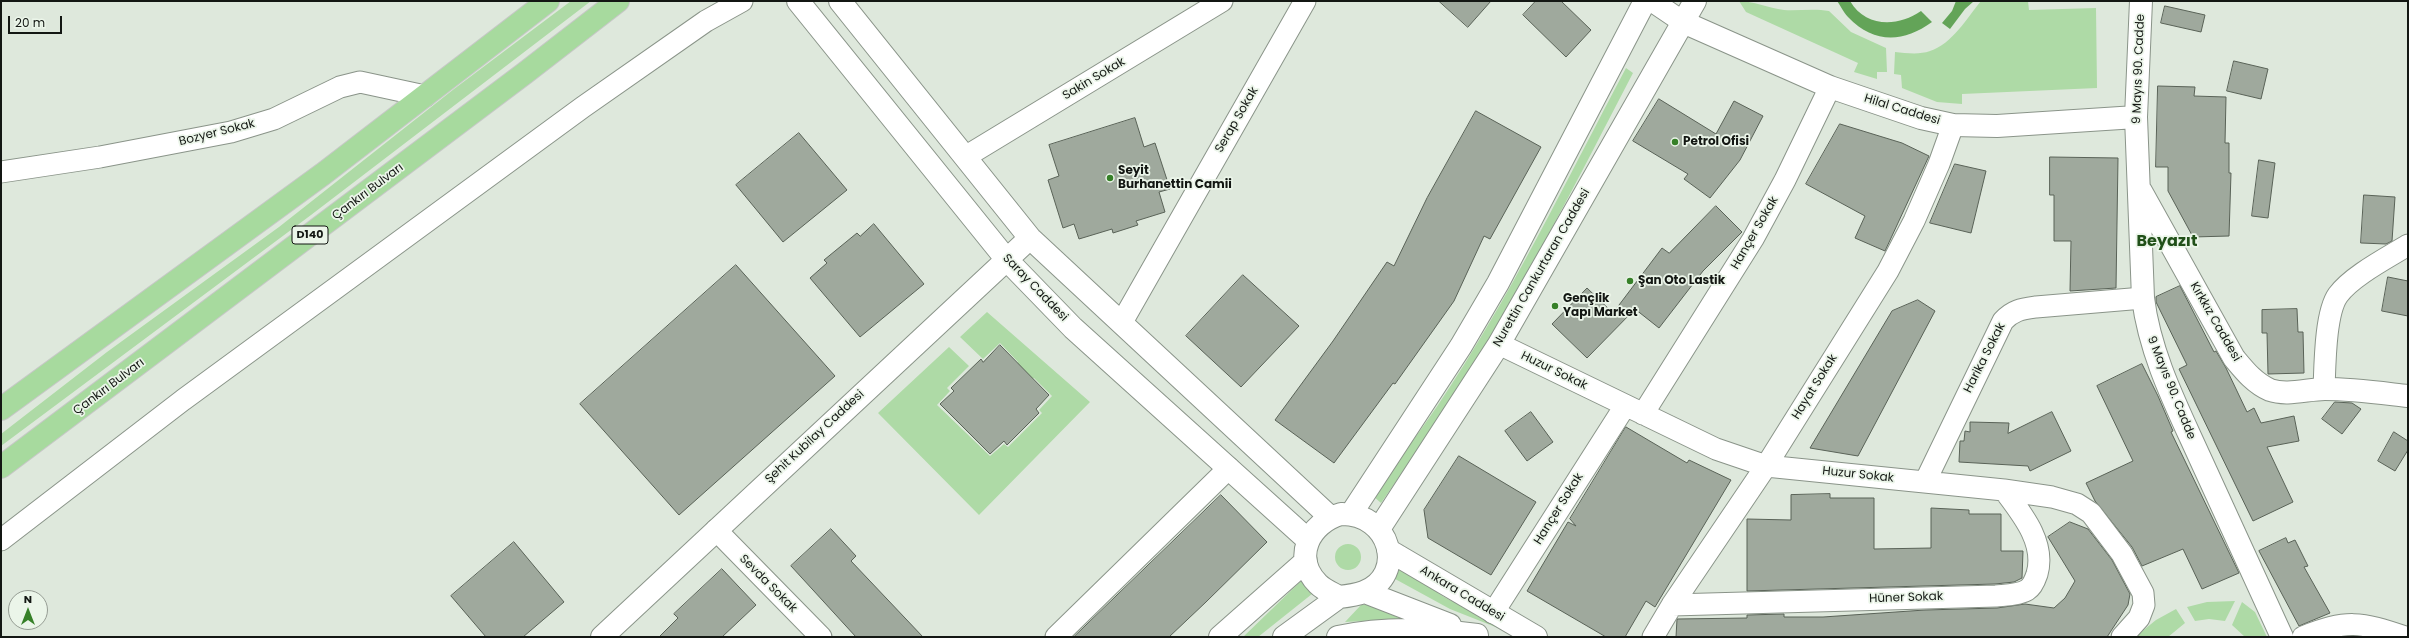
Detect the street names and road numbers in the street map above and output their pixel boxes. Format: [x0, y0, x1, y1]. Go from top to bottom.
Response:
street label: 9 Mayıs 90. Cadde [2130, 14, 2148, 124]
street label: Sakin Sokak [1060, 55, 1128, 103]
street label: Serap Sokak [1212, 85, 1262, 155]
street label: Hilal Caddesi [1862, 92, 1942, 128]
street label: Bozyer Sokak [178, 117, 256, 149]
street label: Çankırı Bulvarı [330, 161, 406, 223]
street label: Nurettin Cankurtaran Caddesi [1491, 186, 1593, 350]
street label: Hançer Sokak [1728, 194, 1782, 272]
road number: D140 [292, 226, 328, 244]
street label: Saray Caddesi [999, 251, 1071, 325]
street label: Kırkkız Caddesi [2187, 280, 2243, 364]
street label: Harika Sokak [1961, 321, 2009, 395]
street label: 9 Mayıs 90. Cadde [2144, 334, 2198, 442]
street label: Huzur Sokak [1518, 349, 1590, 393]
street label: Hayat Sokak [1789, 352, 1841, 422]
street label: Çankırı Bulvarı [71, 356, 147, 418]
street label: Şehit Kubilay Caddesi [763, 387, 867, 487]
street label: Huzur Sokak [1821, 464, 1895, 486]
street label: Hançer Sokak [1531, 471, 1587, 547]
street label: Sevda Sokak [736, 552, 800, 616]
street label: Ankara Caddesi [1417, 563, 1507, 625]
street label: Hüner Sokak [1869, 590, 1943, 606]

